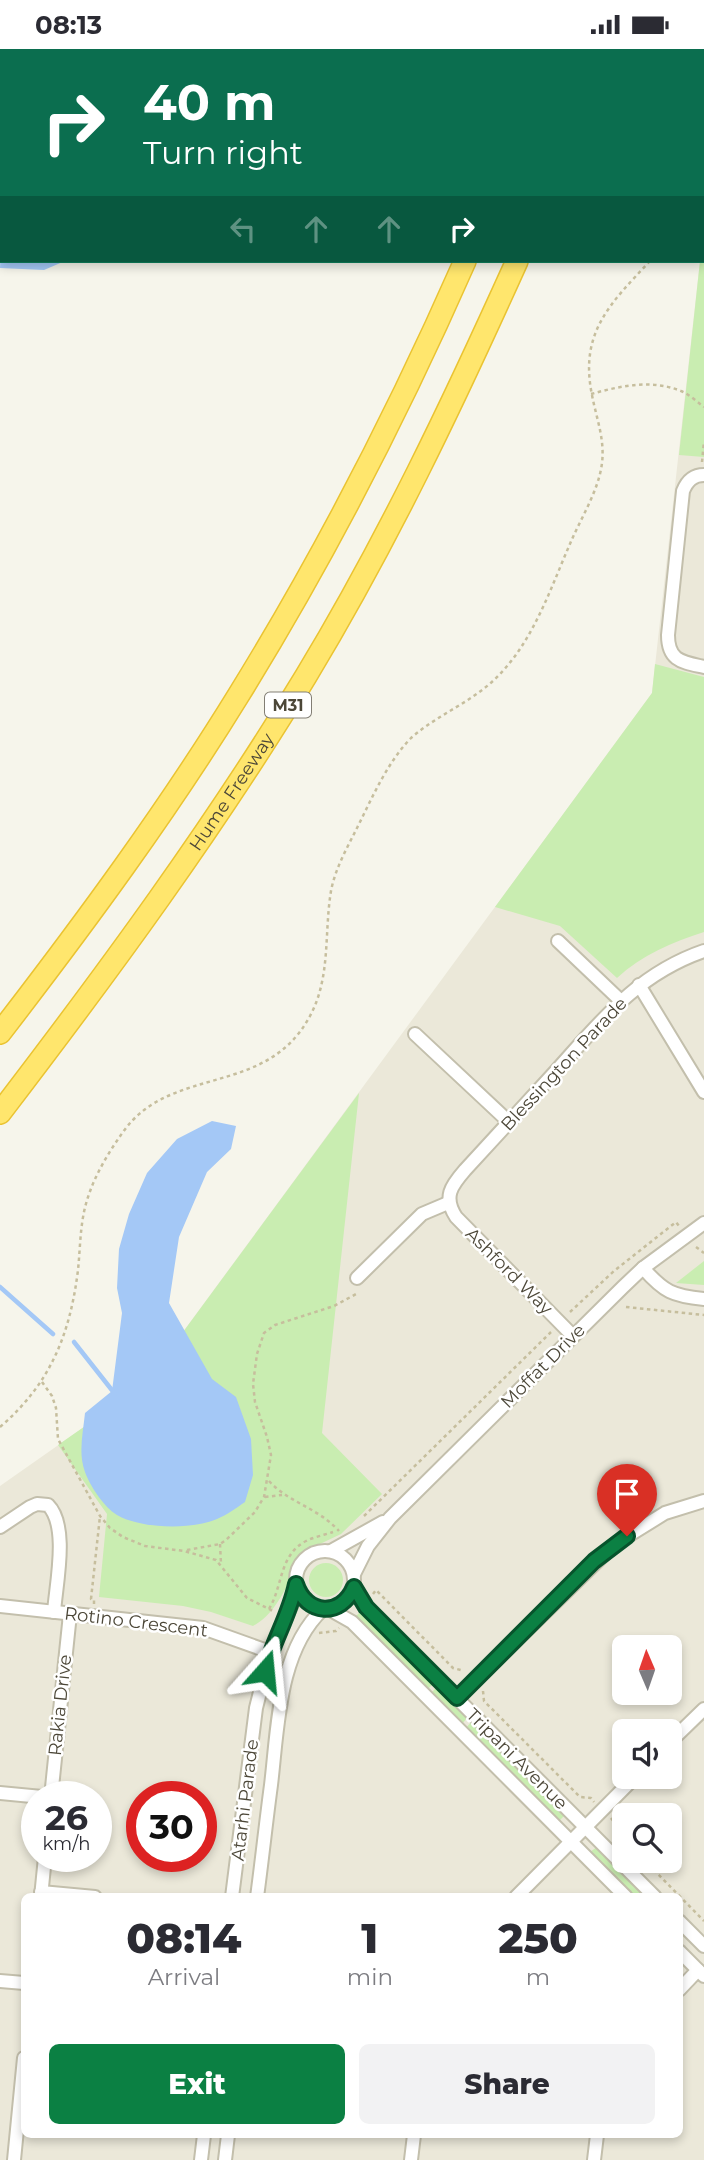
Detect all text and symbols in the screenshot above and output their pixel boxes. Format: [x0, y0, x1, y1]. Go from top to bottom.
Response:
text: 08:13 [35, 9, 102, 41]
text: 40 m [143, 73, 275, 132]
icon: right [28, 77, 119, 168]
text: Turn right [143, 133, 303, 172]
icon: left [224, 210, 262, 248]
icon: ahead [297, 210, 335, 248]
icon: ahead [370, 210, 408, 248]
icon: right [443, 210, 481, 248]
road number: M31 [265, 692, 311, 717]
street label: Hume Freeway [185, 729, 279, 855]
street label: Blessington Parade [496, 992, 632, 1135]
street label: Ashford Way [461, 1223, 557, 1319]
street label: Moffat Drive [496, 1319, 590, 1413]
pin [597, 1464, 657, 1536]
icon: arrive [608, 1475, 646, 1513]
street label: Rotino Crescent [63, 1602, 209, 1642]
position arrow [228, 1634, 302, 1708]
north arrow [612, 1635, 682, 1705]
map controls [612, 1635, 682, 1873]
street label: Rakia Drive [44, 1653, 76, 1757]
street label: Tripani Avenue [462, 1704, 572, 1814]
button: sound [612, 1719, 682, 1789]
street label: Atarhi Parade [227, 1738, 263, 1862]
speed limit sign: 30 [126, 1781, 217, 1872]
text: 26 [45, 1796, 88, 1839]
button: search [612, 1803, 682, 1873]
text: km/h [42, 1833, 91, 1855]
text: 08:14 [126, 1912, 241, 1964]
text: 1 [361, 1912, 378, 1964]
text: 250 [498, 1912, 578, 1964]
text: Arrival [148, 1963, 220, 1991]
text: min [347, 1963, 393, 1991]
text: m [526, 1963, 550, 1991]
button: Exit [49, 2044, 345, 2124]
button: Share [359, 2044, 655, 2124]

